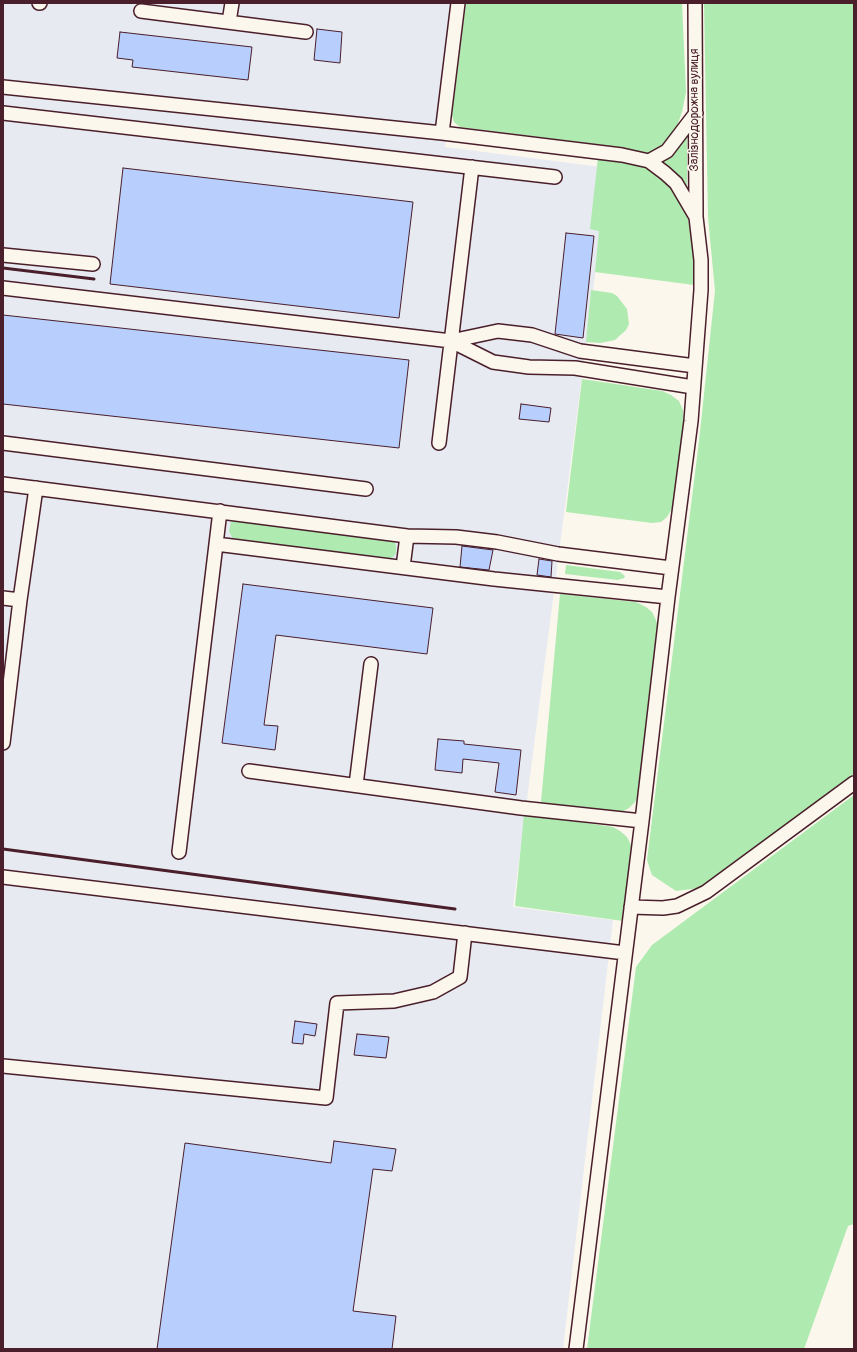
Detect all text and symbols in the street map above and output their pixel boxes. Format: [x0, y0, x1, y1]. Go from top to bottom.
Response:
street label: Залізнодорожна вулиця [688, 49, 702, 171]

